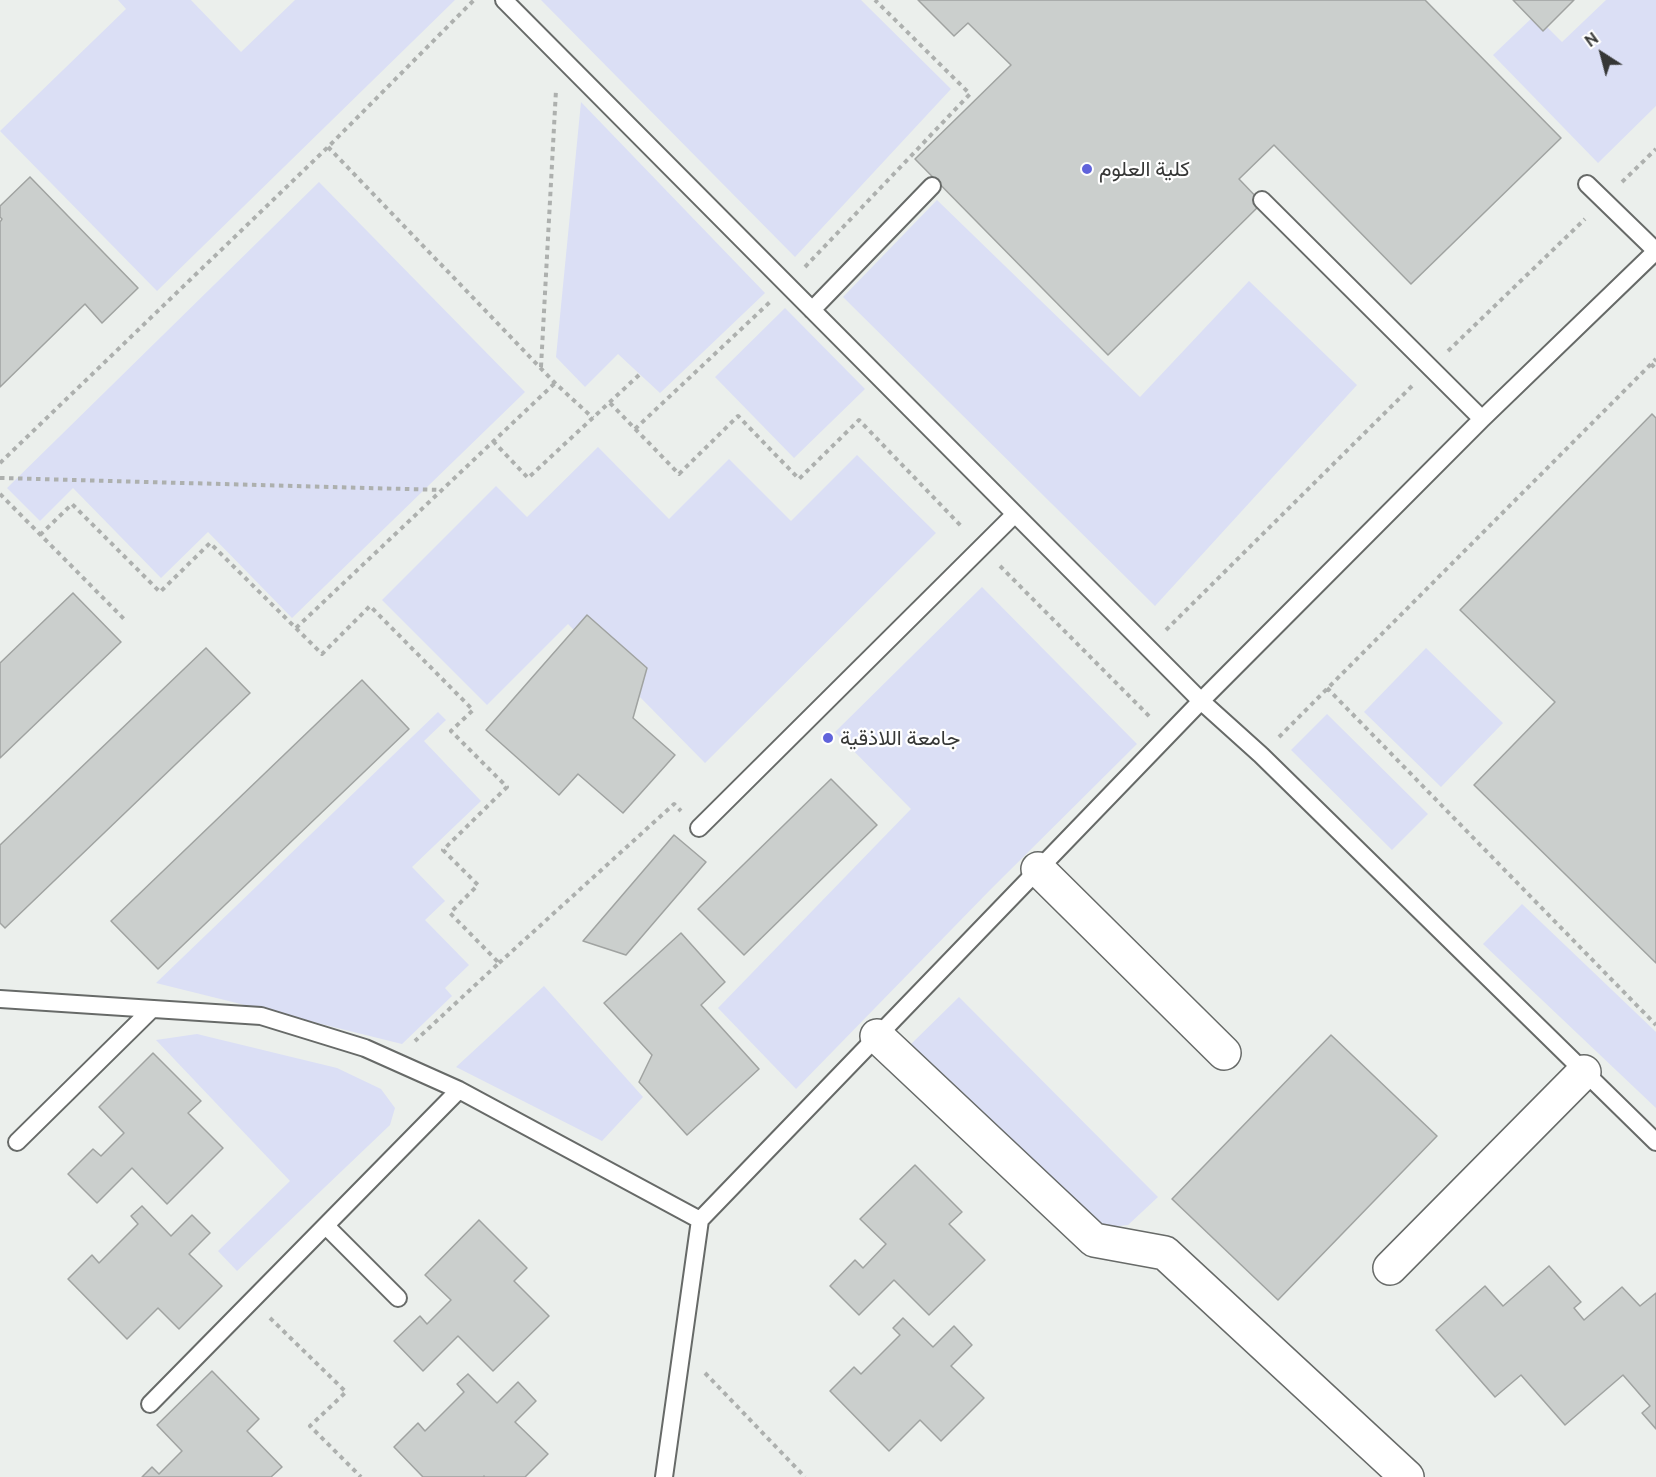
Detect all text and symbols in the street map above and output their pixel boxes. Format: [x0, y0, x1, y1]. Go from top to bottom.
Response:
north arrow [1572, 24, 1632, 84]
text: N [1581, 29, 1602, 50]
place label: كلية العلوم [1099, 156, 1190, 182]
marker: كلية العلوم [1080, 162, 1094, 176]
place label: جامعة اللاذقية [840, 725, 960, 751]
marker: جامعة اللاذقية [821, 731, 835, 745]

